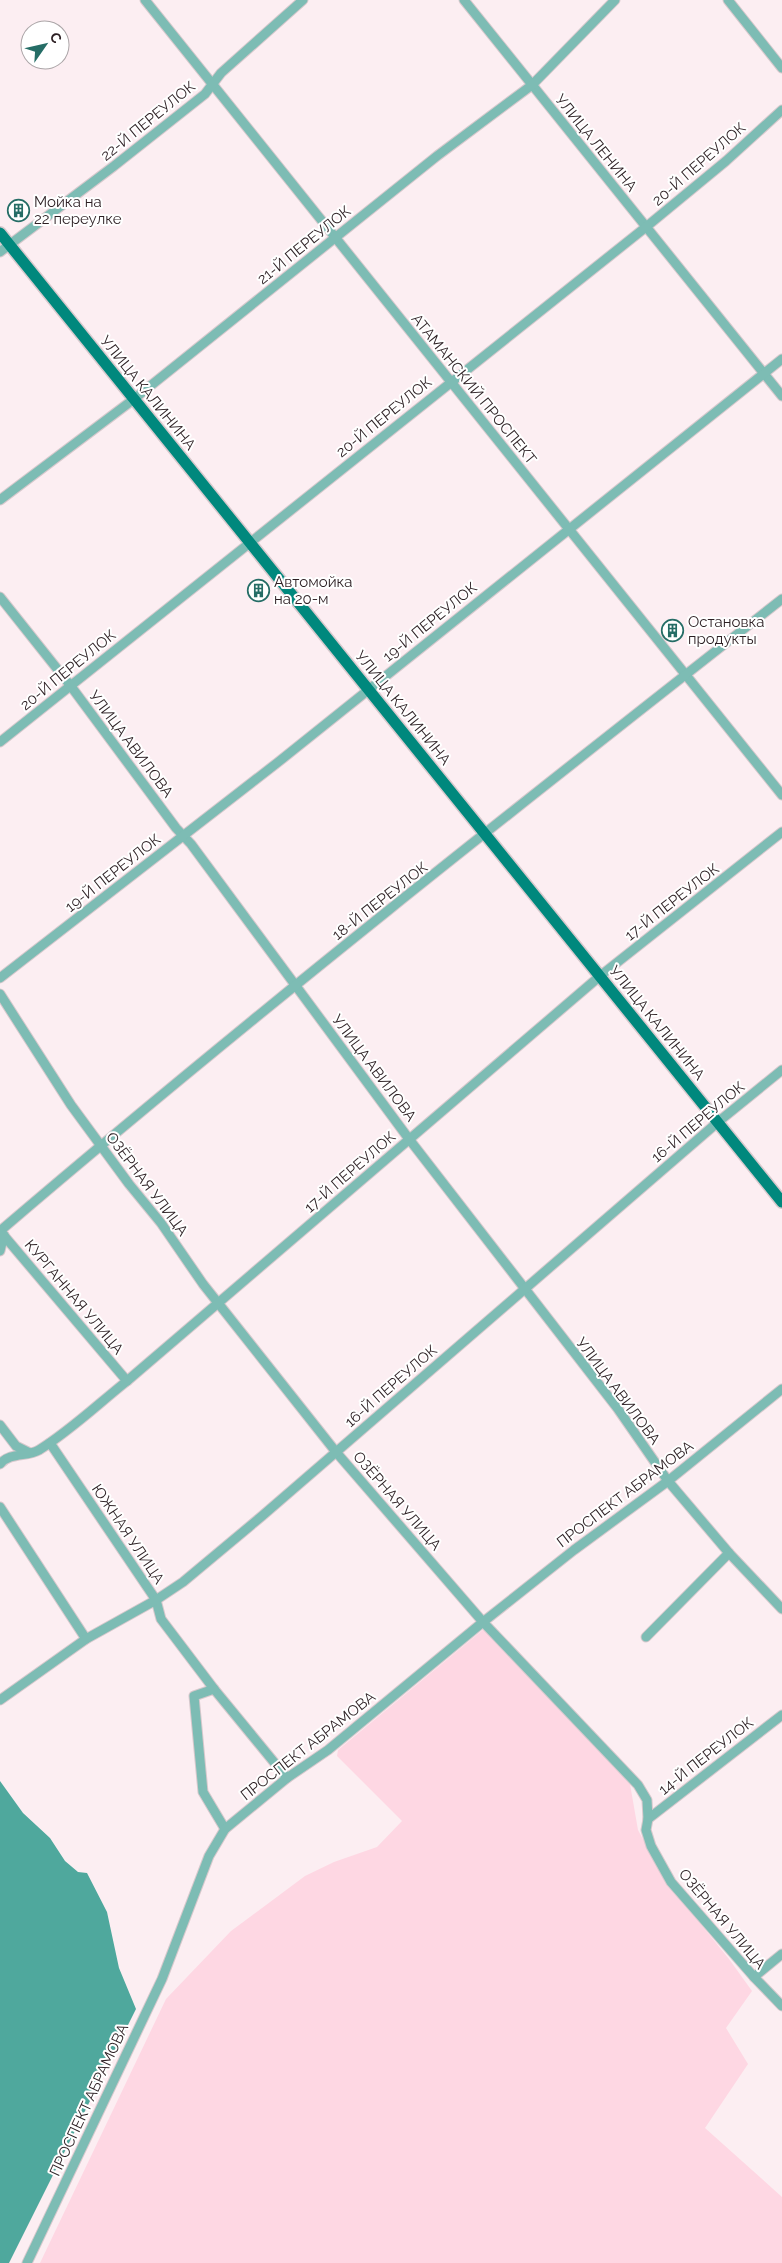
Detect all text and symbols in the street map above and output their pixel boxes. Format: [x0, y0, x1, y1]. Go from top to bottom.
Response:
north arrow [20, 20, 70, 70]
text: С [46, 29, 65, 47]
street label: 22-Й ПЕРЕУЛОК [97, 77, 199, 165]
street label: УЛИЦА ЛЕНИНА [551, 91, 641, 195]
street label: 20-Й ПЕРЕУЛОК [649, 118, 750, 209]
place label: Мойка на 22 переулке [34, 193, 122, 228]
building icon: Мойка на 22 переулке [6, 199, 30, 223]
street label: 21-Й ПЕРЕУЛОК [254, 202, 355, 288]
street label: АТАМАНСКИЙ ПРОСПЕКТ [408, 310, 540, 468]
street label: УЛИЦА КАЛИНИНА [96, 332, 200, 454]
street label: 20-Й ПЕРЕУЛОК [333, 373, 436, 461]
place label: Автомойка на 20-м [274, 573, 353, 608]
street label: 19-Й ПЕРЕУЛОК [379, 578, 481, 665]
building icon: Автомойка на 20-м [246, 579, 270, 603]
place label: Остановка продукты [688, 613, 764, 648]
building icon: Остановка продукты [660, 619, 684, 643]
street label: 20-Й ПЕРЕУЛОК [17, 626, 120, 714]
street label: УЛИЦА КАЛИНИНА [351, 647, 455, 769]
street label: УЛИЦА АВИЛОВА [85, 687, 177, 801]
street label: 19-Й ПЕРЕУЛОК [62, 830, 165, 916]
street label: 18-Й ПЕРЕУЛОК [329, 858, 432, 944]
street label: 17-Й ПЕРЕУЛОК [621, 859, 723, 944]
street label: УЛИЦА КАЛИНИНА [605, 962, 709, 1084]
street label: УЛИЦА АВИЛОВА [328, 1011, 420, 1125]
street label: 16-Й ПЕРЕУЛОК [648, 1077, 749, 1166]
street label: 17-Й ПЕРЕУЛОК [301, 1127, 400, 1216]
street label: ОЗЁРНАЯ УЛИЦА [102, 1128, 193, 1239]
street label: КУРГАННАЯ УЛИЦА [21, 1236, 127, 1358]
street label: УЛИЦА АВИЛОВА [572, 1334, 664, 1448]
street label: 16-Й ПЕРЕУЛОК [341, 1341, 441, 1431]
street label: ПРОСПЕКТ АБРАМОВА [553, 1437, 697, 1551]
street label: ОЗЁРНАЯ УЛИЦА [349, 1447, 446, 1554]
street label: ЮЖНАЯ УЛИЦА [88, 1481, 168, 1587]
street label: ПРОСПЕКТ АБРАМОВА [237, 1688, 379, 1804]
street label: 14-Й ПЕРЕУЛОК [655, 1713, 757, 1799]
street label: ОЗЁРНАЯ УЛИЦА [675, 1865, 770, 1973]
street label: ПРОСПЕКТ АБРАМОВА [46, 2021, 132, 2179]

